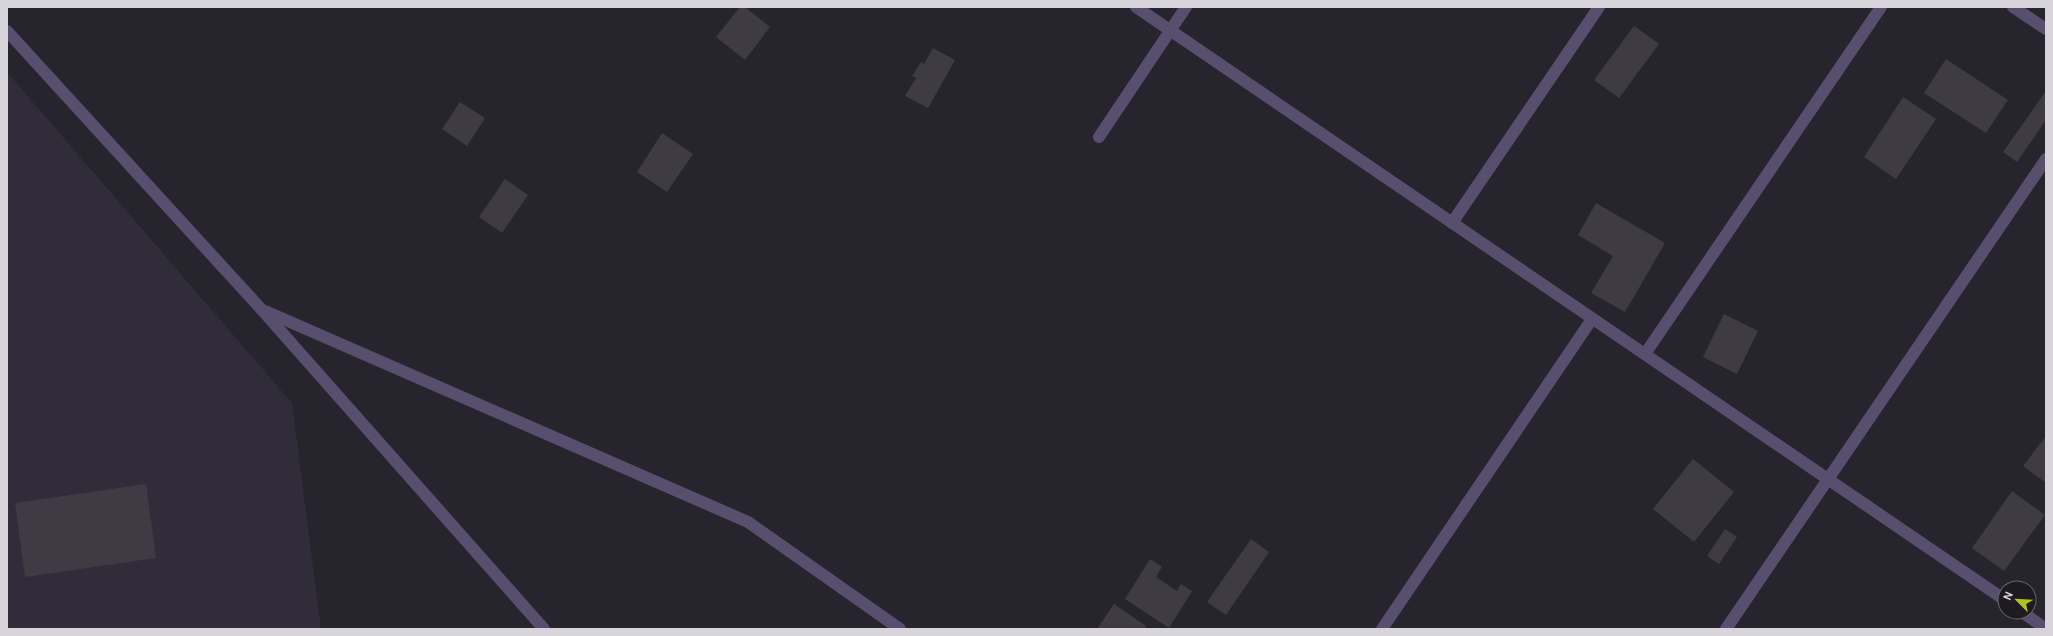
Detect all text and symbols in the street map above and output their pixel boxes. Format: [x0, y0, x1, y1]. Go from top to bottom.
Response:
north arrow [1997, 580, 2037, 620]
text: N [2001, 590, 2016, 602]

